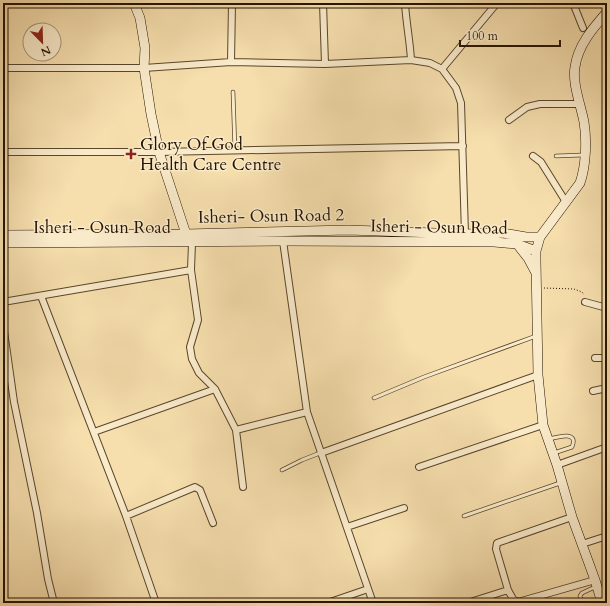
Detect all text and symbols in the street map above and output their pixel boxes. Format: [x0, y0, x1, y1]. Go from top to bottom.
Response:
north arrow [22, 22, 62, 62]
scale bar [460, 22, 560, 48]
text: 100 m [466, 28, 499, 44]
text: N [38, 42, 53, 60]
place label: Glory Of God Health Care Centre [140, 133, 281, 176]
marker: Glory Of God Health Care Centre [125, 148, 137, 160]
street label: Isheri- Osun Road 2 [198, 203, 345, 229]
street label: Isheri - Osun Road [370, 214, 508, 240]
street label: Isheri - Osun Road [33, 216, 171, 239]

